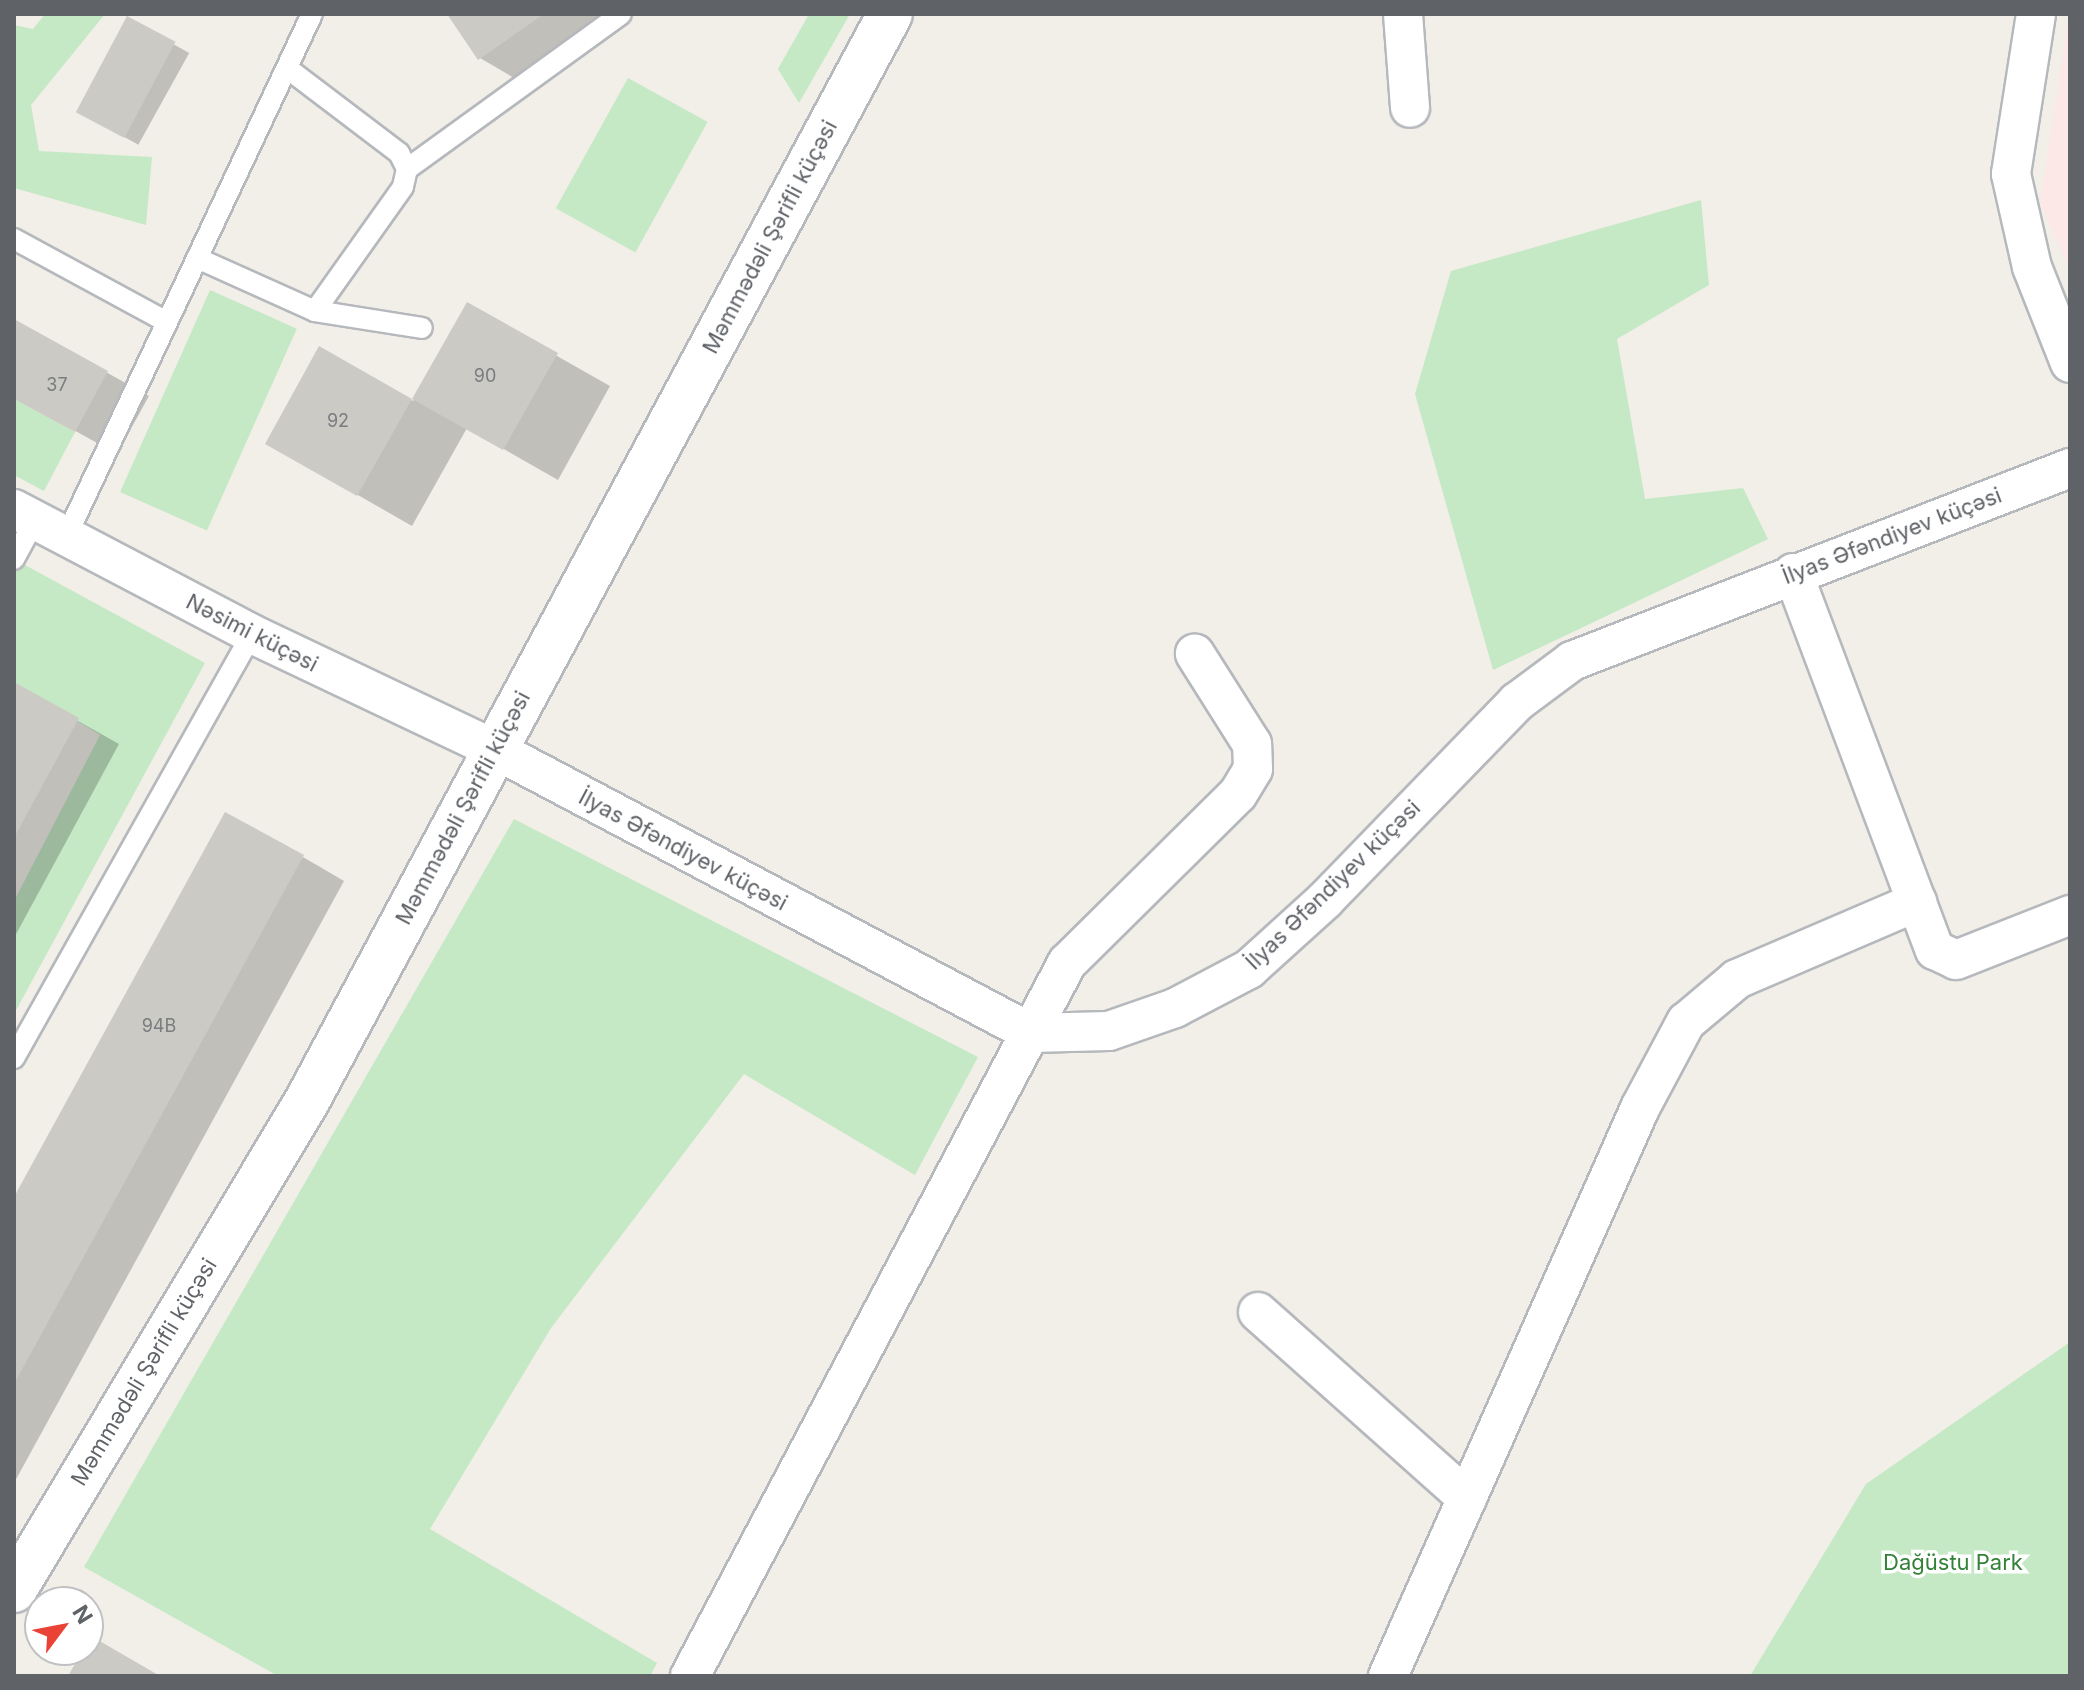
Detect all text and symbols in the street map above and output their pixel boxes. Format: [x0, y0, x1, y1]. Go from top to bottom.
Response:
street label: Məmmədəli Şərifli küçəsi [697, 116, 843, 358]
house number: 90 [474, 365, 496, 387]
house number: 37 [46, 374, 68, 396]
house number: 92 [327, 410, 349, 432]
street label: İlyas Əfəndiyev küçəsi [1779, 482, 2005, 590]
street label: Nəsimi küçəsi [182, 588, 322, 678]
street label: Məmmədəli Şərifli küçəsi [390, 687, 536, 929]
street label: İlyas Əfəndiyev küçəsi [574, 784, 792, 916]
street label: İlyas Əfəndiyev küçəsi [1240, 795, 1426, 975]
house number: 94B [142, 1015, 176, 1037]
street label: Məmmədəli Şərifli küçəsi [66, 1254, 222, 1490]
park label: Dağüstu Park [1883, 1550, 2023, 1576]
north arrow [24, 1586, 104, 1666]
text: N [67, 1600, 98, 1628]

